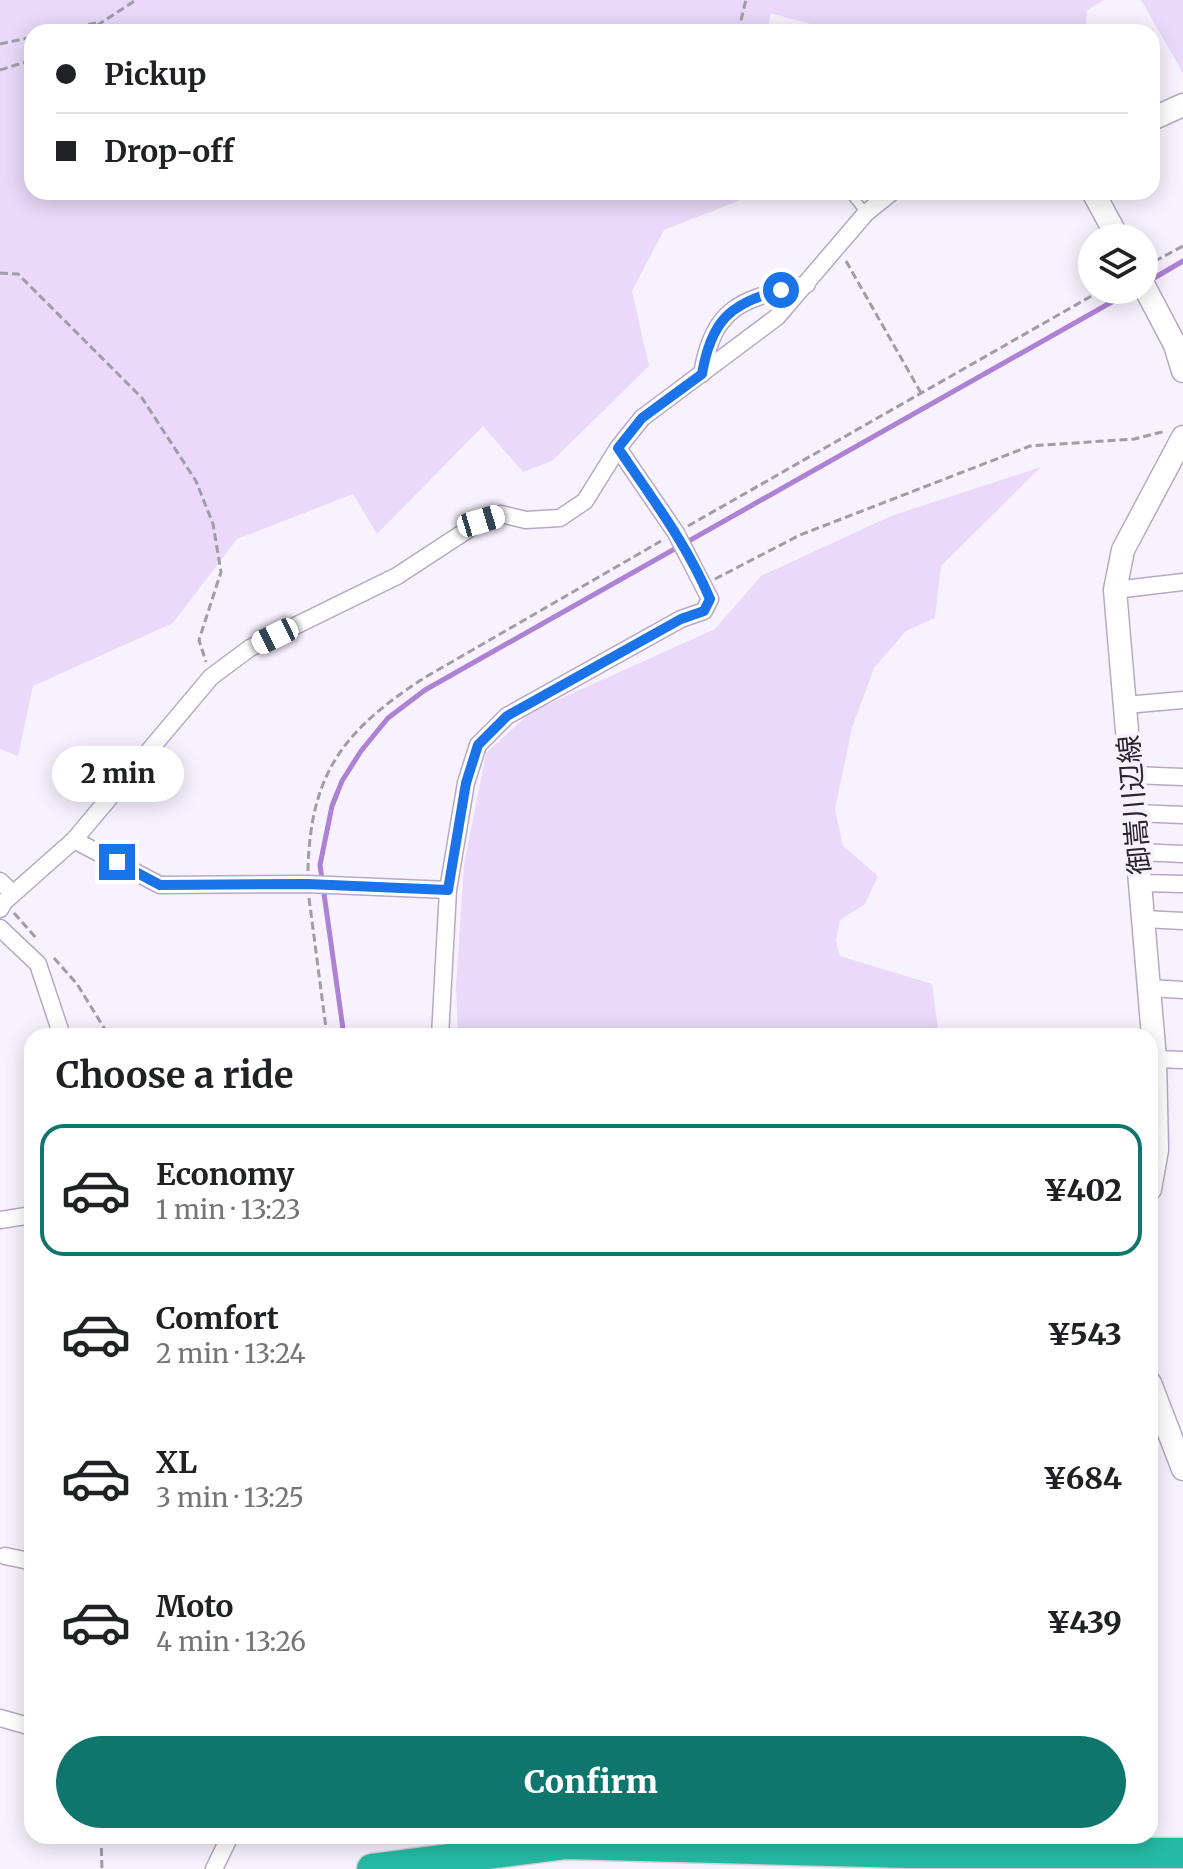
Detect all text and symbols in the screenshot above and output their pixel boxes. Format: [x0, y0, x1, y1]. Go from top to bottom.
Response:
text: Pickup [104, 55, 206, 93]
text: Drop-off [104, 132, 234, 170]
map controls [1078, 224, 1158, 304]
button: layers [1078, 224, 1158, 304]
route start [763, 272, 799, 308]
car [455, 503, 507, 539]
car [248, 615, 302, 657]
street label: 御嵩川辺線 [1110, 734, 1158, 876]
callout: 2 min [51, 746, 183, 802]
text: 2 min [81, 757, 155, 790]
route end [99, 844, 135, 880]
text: Choose a ride [56, 1053, 293, 1098]
icon: car [60, 1154, 132, 1226]
text: Economy [156, 1155, 294, 1193]
text: ¥402 [1043, 1171, 1122, 1209]
text: 1 min · 13:23 [156, 1193, 301, 1226]
icon: car [60, 1298, 132, 1370]
text: Comfort [156, 1299, 279, 1337]
text: ¥543 [1047, 1315, 1122, 1353]
text: 2 min · 13:24 [156, 1337, 306, 1370]
icon: car [60, 1442, 132, 1514]
text: XL [156, 1443, 197, 1481]
text: ¥684 [1043, 1459, 1122, 1497]
text: 3 min · 13:25 [156, 1481, 304, 1514]
icon: car [60, 1586, 132, 1658]
text: Moto [156, 1587, 234, 1625]
text: ¥439 [1046, 1603, 1122, 1641]
text: 4 min · 13:26 [156, 1625, 306, 1658]
button: Confirm [56, 1736, 1126, 1828]

